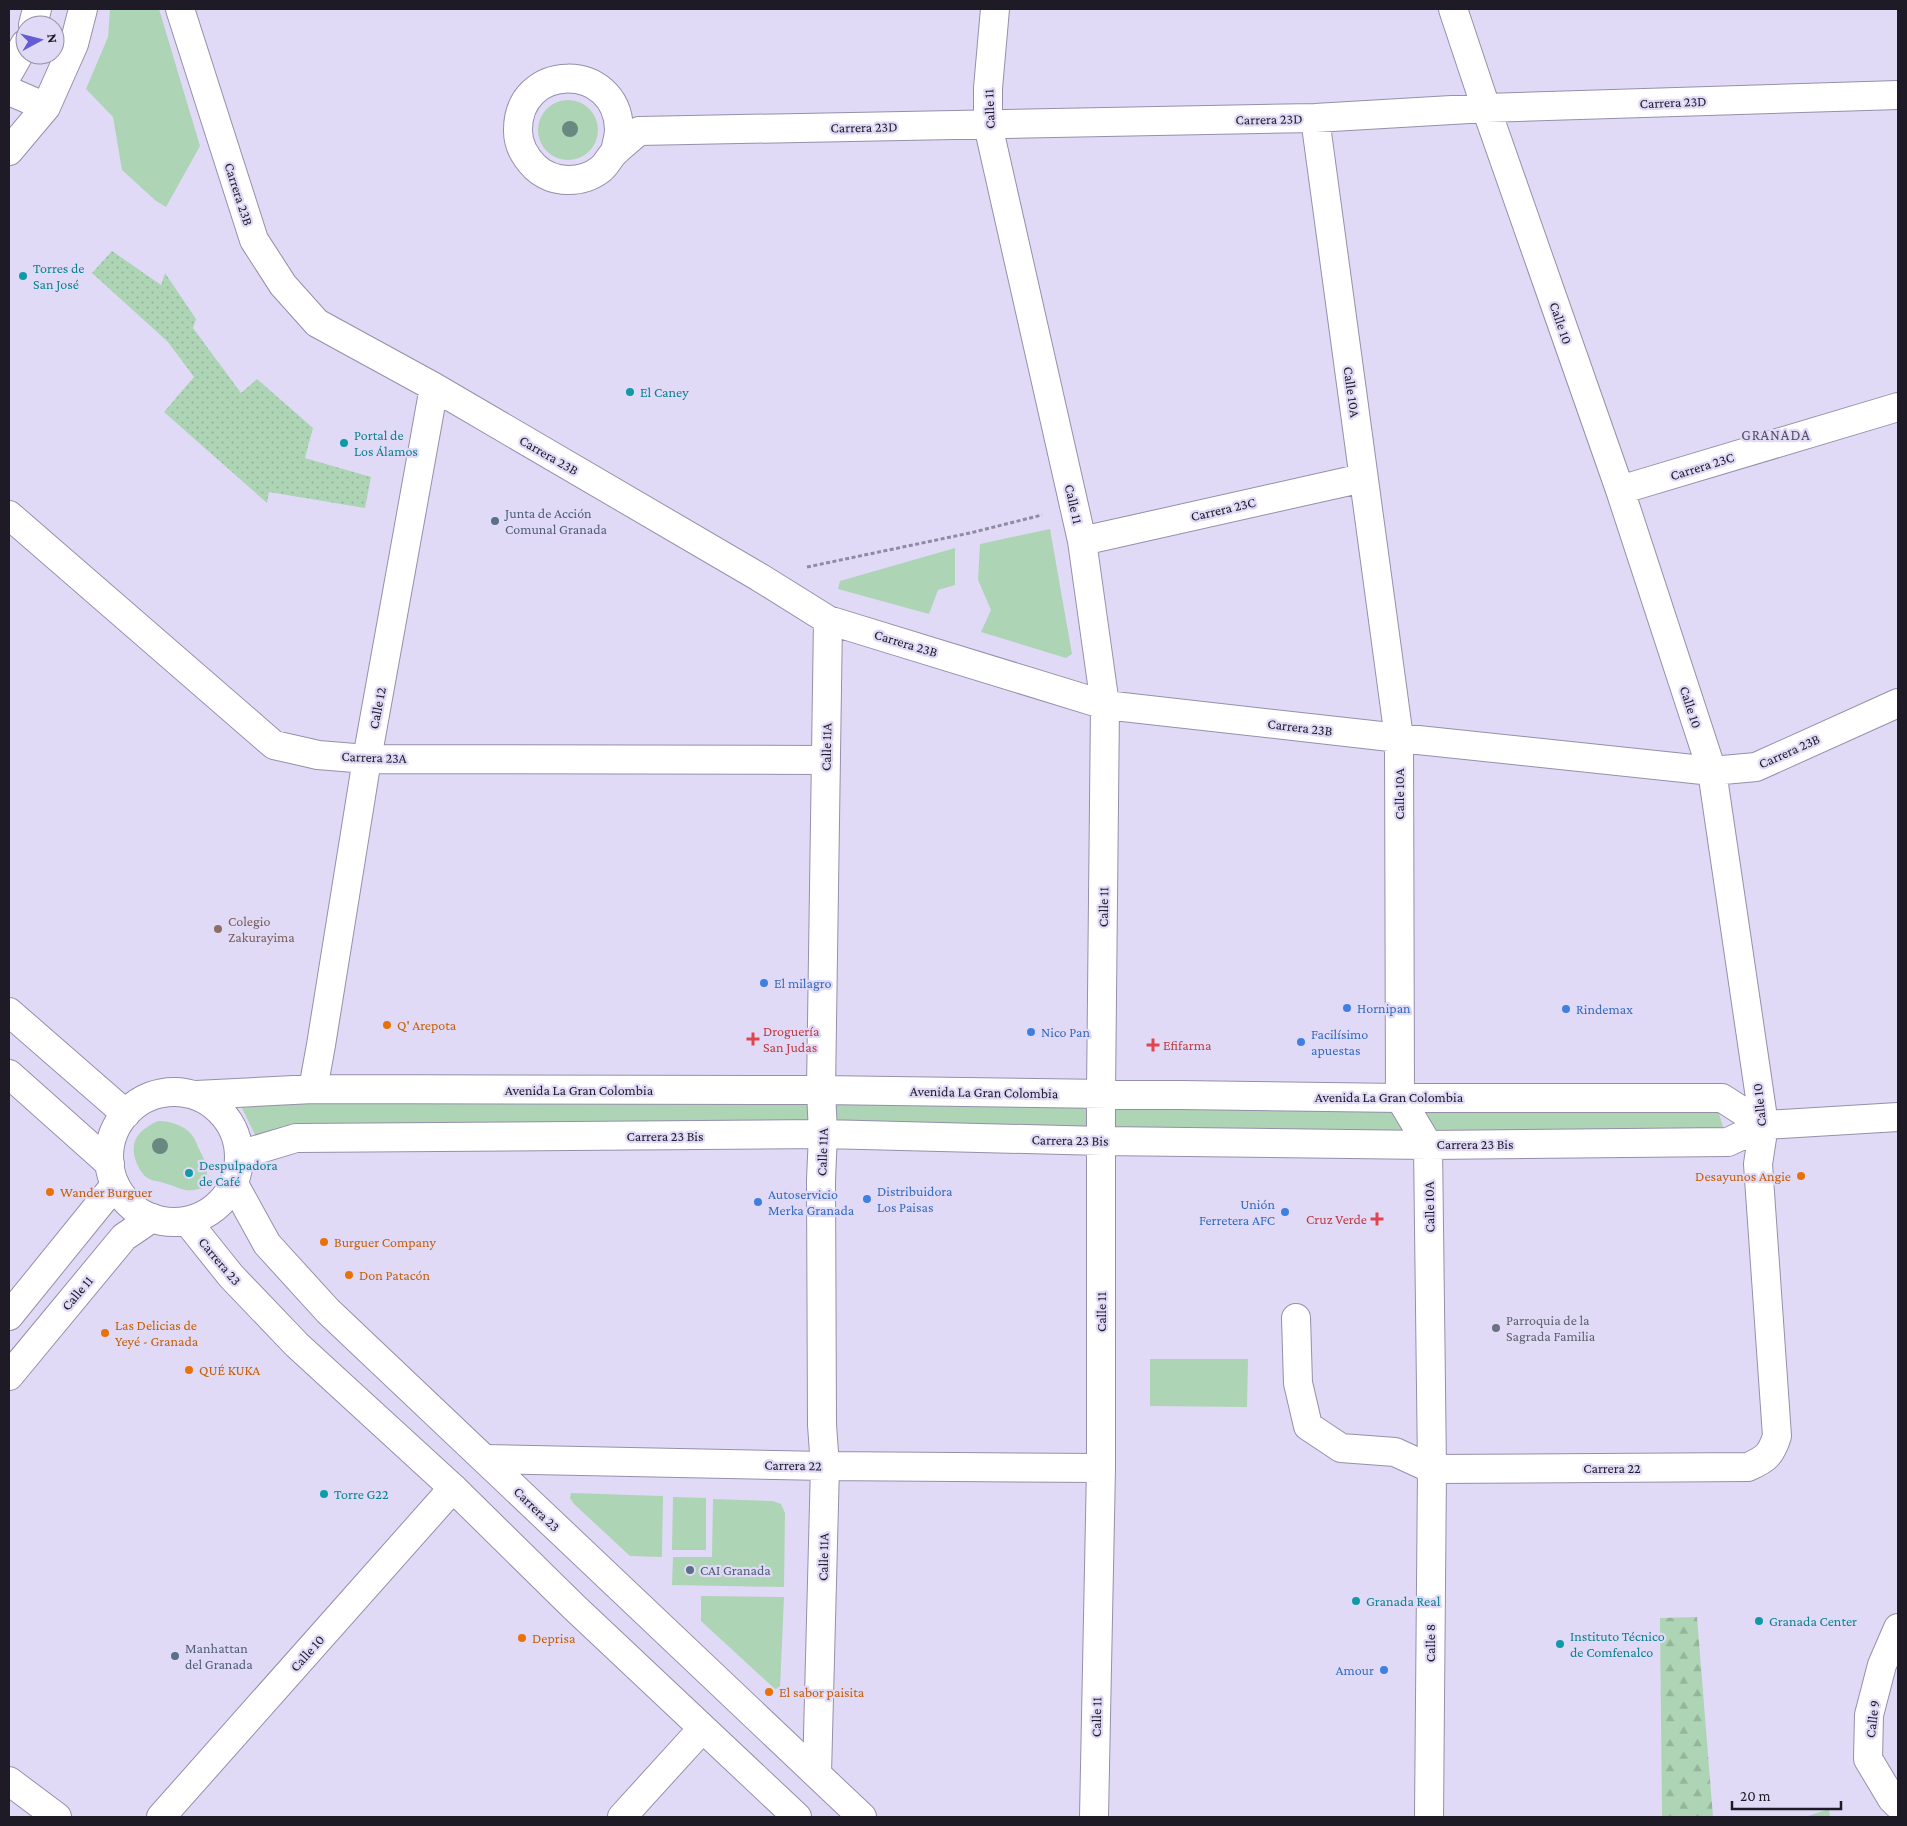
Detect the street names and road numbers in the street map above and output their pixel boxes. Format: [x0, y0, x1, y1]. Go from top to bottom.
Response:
street label: Calle 11 [980, 88, 998, 129]
street label: Carrera 23D [1639, 93, 1707, 111]
street label: Carrera 23D [1235, 110, 1303, 128]
street label: Carrera 23D [830, 118, 898, 136]
street label: Carrera 23B [221, 160, 257, 228]
street label: Calle 10 [1546, 300, 1576, 346]
street label: Calle 10A [1341, 366, 1363, 419]
street label: Carrera 23B [517, 432, 582, 478]
street label: Carrera 23C [1668, 449, 1736, 483]
street label: Calle 11 [1062, 483, 1086, 526]
street label: Carrera 23C [1189, 494, 1257, 524]
street label: Carrera 23B [872, 626, 940, 660]
street label: Calle 10 [1677, 684, 1705, 730]
street label: Calle 12 [365, 685, 389, 730]
street label: Carrera 23B [1267, 715, 1334, 739]
street label: Calle 11A [818, 723, 834, 771]
street label: Carrera 23B [1756, 730, 1822, 772]
street label: Carrera 23A [341, 748, 407, 766]
street label: Calle 10A [1391, 768, 1407, 820]
street label: Calle 11 [1095, 886, 1111, 927]
street label: Avenida La Gran Colombia [505, 1082, 654, 1098]
street label: Avenida La Gran Colombia [910, 1083, 1059, 1101]
street label: Calle 10 [1749, 1083, 1769, 1127]
street label: Avenida La Gran Colombia [1315, 1089, 1464, 1105]
street label: Carrera 23 Bis [626, 1128, 704, 1144]
street label: Calle 11A [813, 1128, 831, 1176]
street label: Carrera 23 Bis [1031, 1131, 1109, 1149]
street label: Carrera 23 Bis [1436, 1136, 1514, 1152]
street label: Calle 10A [1421, 1181, 1437, 1233]
street label: Carrera 23 [195, 1234, 245, 1288]
street label: Calle 11 [58, 1272, 96, 1314]
street label: Calle 11 [1093, 1292, 1109, 1332]
street label: Carrera 22 [764, 1456, 822, 1474]
street label: Carrera 22 [1583, 1460, 1641, 1476]
street label: Carrera 23 [511, 1483, 563, 1535]
street label: Calle 11A [815, 1533, 831, 1581]
street label: Calle 8 [1422, 1624, 1438, 1662]
street label: Calle 10 [287, 1631, 328, 1674]
street label: Calle 11 [1088, 1696, 1104, 1737]
street label: Calle 9 [1862, 1699, 1882, 1739]

